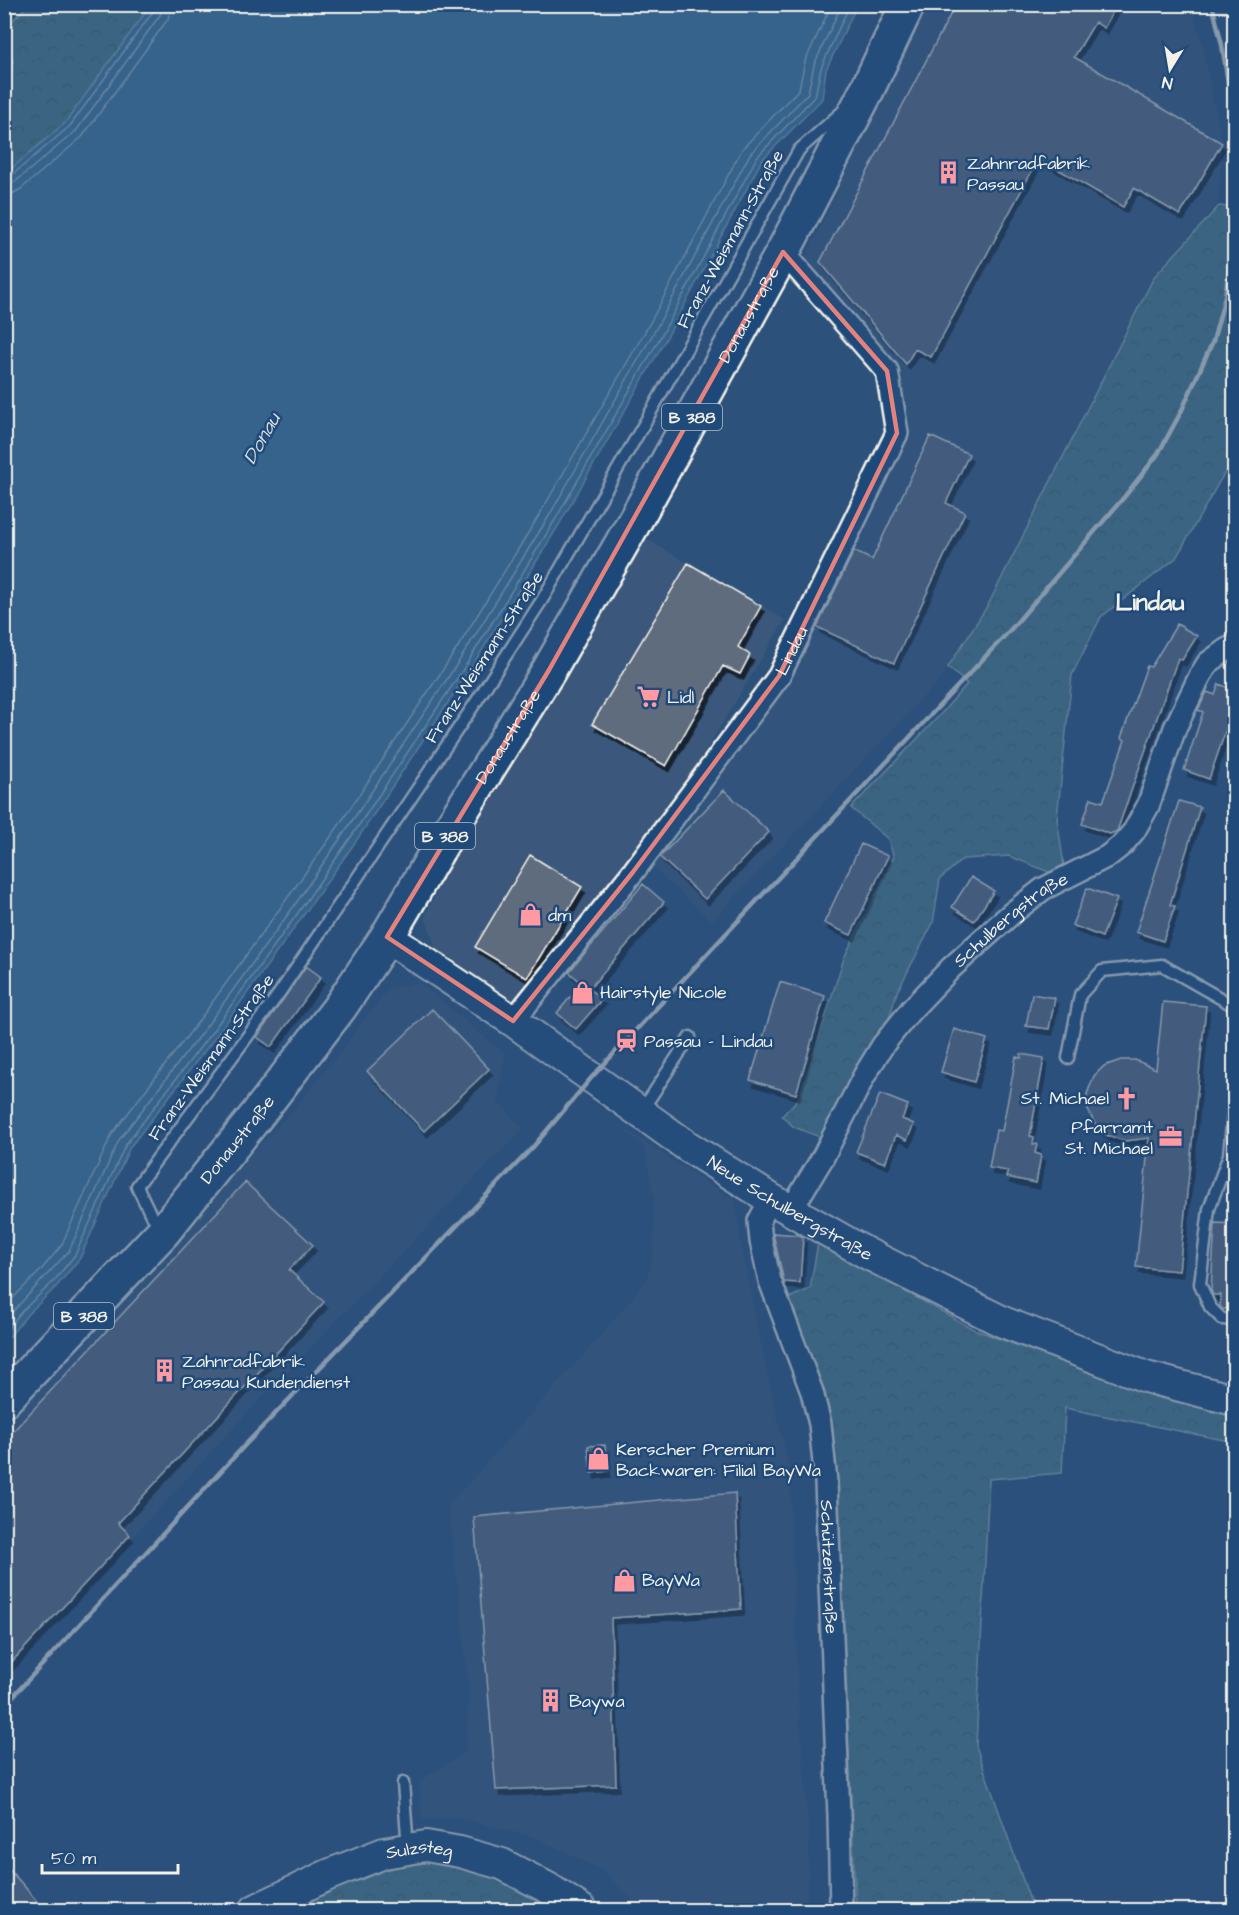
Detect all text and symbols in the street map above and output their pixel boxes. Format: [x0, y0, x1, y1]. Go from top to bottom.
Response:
north arrow [1140, 39, 1200, 99]
text: N [1160, 71, 1174, 94]
street label: Franz-Weismann-Straße [671, 145, 790, 333]
place label: Zahnradfabrik Passau [967, 151, 1090, 197]
building icon: Zahnradfabrik Passau [936, 160, 962, 186]
street label: Donaustraße [712, 262, 786, 368]
road number: B 388 [662, 404, 722, 430]
water label: Donau [236, 406, 289, 469]
street label: Franz-Weismann-Straße [419, 566, 550, 748]
district label: Lindau [1116, 586, 1184, 620]
street label: Lindau [769, 622, 814, 680]
street label: Donaustraße [469, 684, 547, 789]
supermarket icon: Lidl [636, 684, 662, 710]
place label: Lidl [667, 685, 694, 710]
road number: B 388 [415, 823, 475, 849]
street label: Schulbergstraße [948, 866, 1073, 973]
shop icon: dm [517, 902, 543, 928]
place label: dm [548, 903, 571, 928]
street label: Franz-Weismann-Straße [142, 969, 281, 1146]
shop icon: Hairstyle Nicole [569, 979, 595, 1005]
place label: Hairstyle Nicole [600, 980, 727, 1006]
station icon: Passau - Lindau [613, 1028, 639, 1054]
place label: Passau - Lindau [644, 1029, 773, 1054]
church icon: St. Michael [1114, 1085, 1140, 1111]
place label: St. Michael [1021, 1086, 1109, 1111]
street label: Donaustraße [194, 1090, 281, 1189]
place label: Pfarramt St. Michael [1065, 1115, 1154, 1161]
office icon: Pfarramt St. Michael [1158, 1124, 1184, 1150]
street label: Neue Schulbergstraße [702, 1150, 877, 1267]
road number: B 388 [54, 1303, 114, 1329]
place label: Zahnradfabrik Passau Kundendienst [182, 1349, 351, 1395]
building icon: Zahnradfabrik Passau Kundendienst [151, 1358, 177, 1384]
place label: Kerscher Premium Backwaren: Filial BayWa [616, 1437, 821, 1484]
shop icon: Kerscher Premium Backwaren: Filial BayWa [585, 1446, 611, 1472]
street label: Schützenstraße [814, 1499, 844, 1634]
shop icon: BayWa [611, 1567, 637, 1593]
place label: BayWa [642, 1568, 700, 1594]
building icon: Baywa [538, 1688, 564, 1714]
place label: Baywa [569, 1689, 625, 1715]
street label: Sulzsteg [384, 1834, 455, 1866]
scale bar [42, 1837, 178, 1875]
text: 50 m [51, 1846, 96, 1871]

